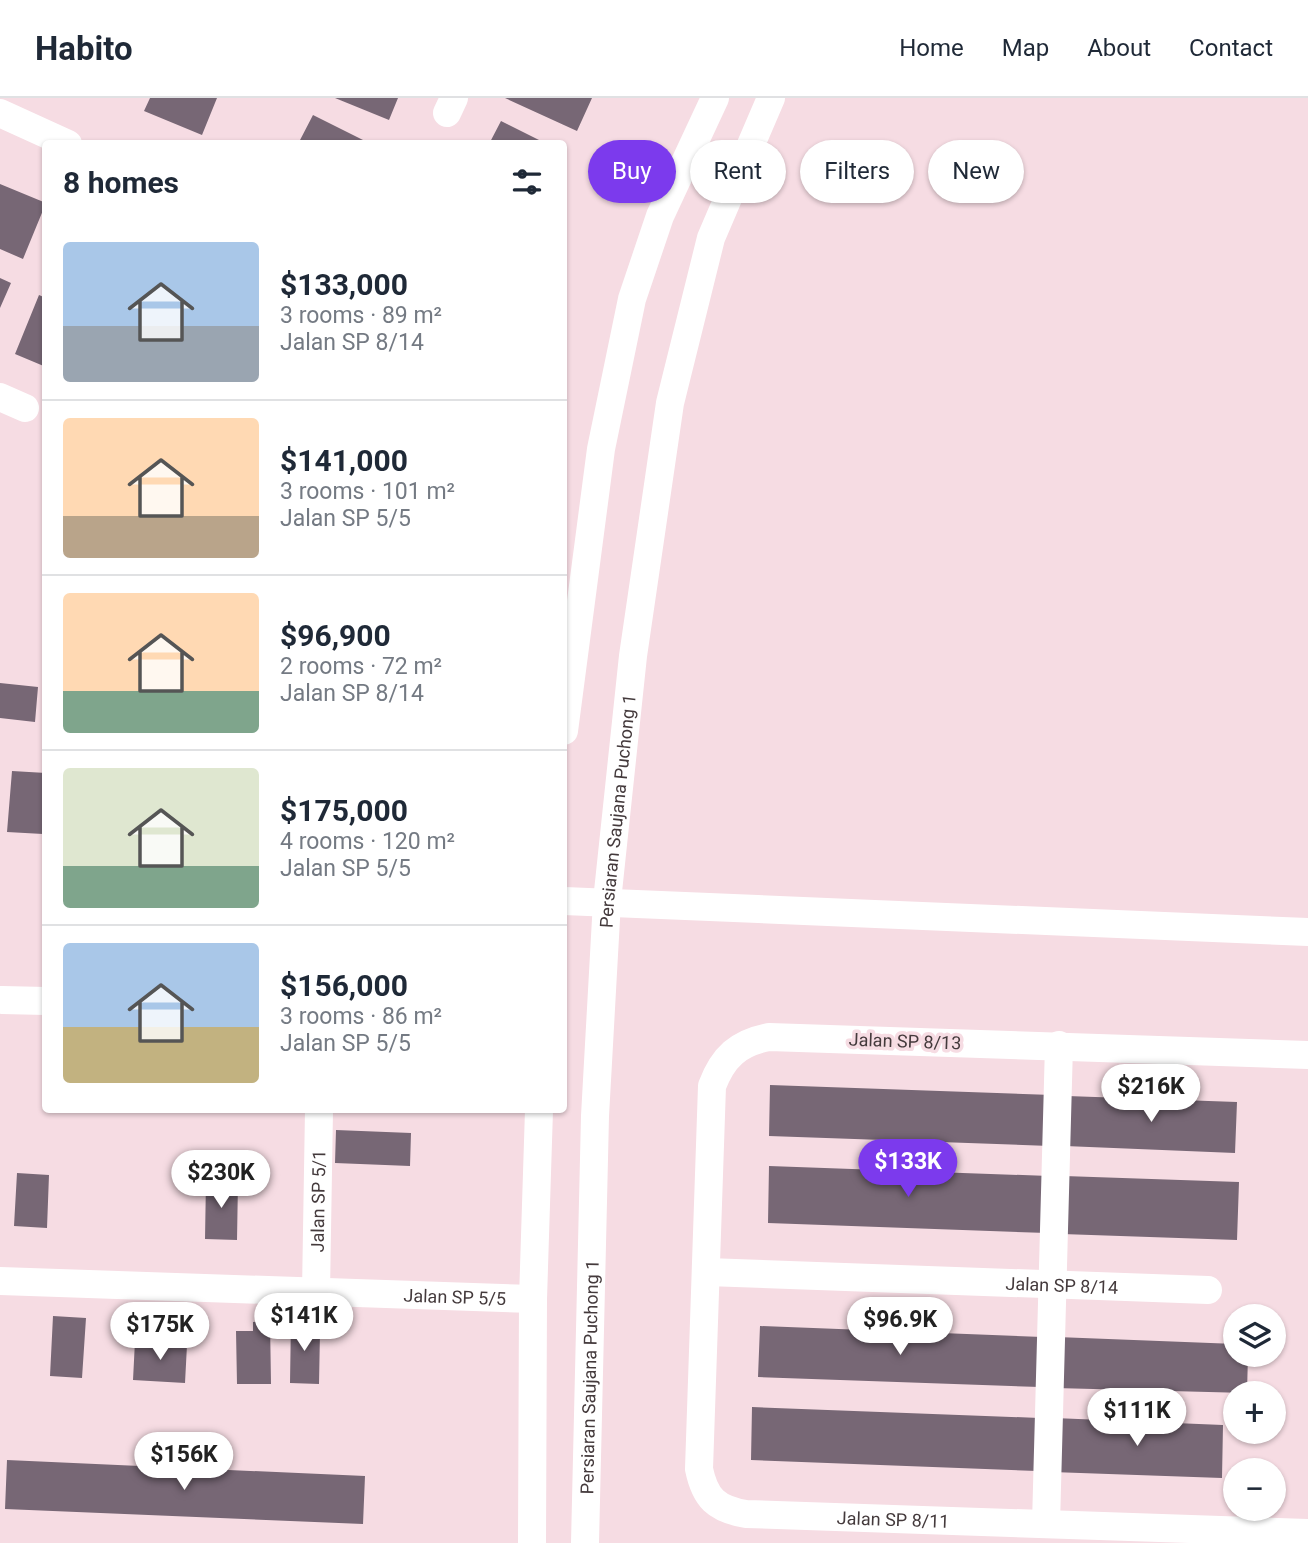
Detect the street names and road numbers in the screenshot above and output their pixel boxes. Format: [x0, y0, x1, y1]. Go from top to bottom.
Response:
street label: Persiaran Saujana Puchong 1 [595, 693, 639, 928]
street label: Jalan SP 8/13 [848, 1029, 962, 1053]
street label: Jalan SP 5/1 [306, 1150, 329, 1252]
street label: Persiaran Saujana Puchong 1 [576, 1259, 602, 1495]
street label: Jalan SP 8/14 [1005, 1272, 1118, 1297]
street label: Jalan SP 5/5 [403, 1284, 506, 1309]
street label: Jalan SP 8/11 [836, 1507, 950, 1531]

